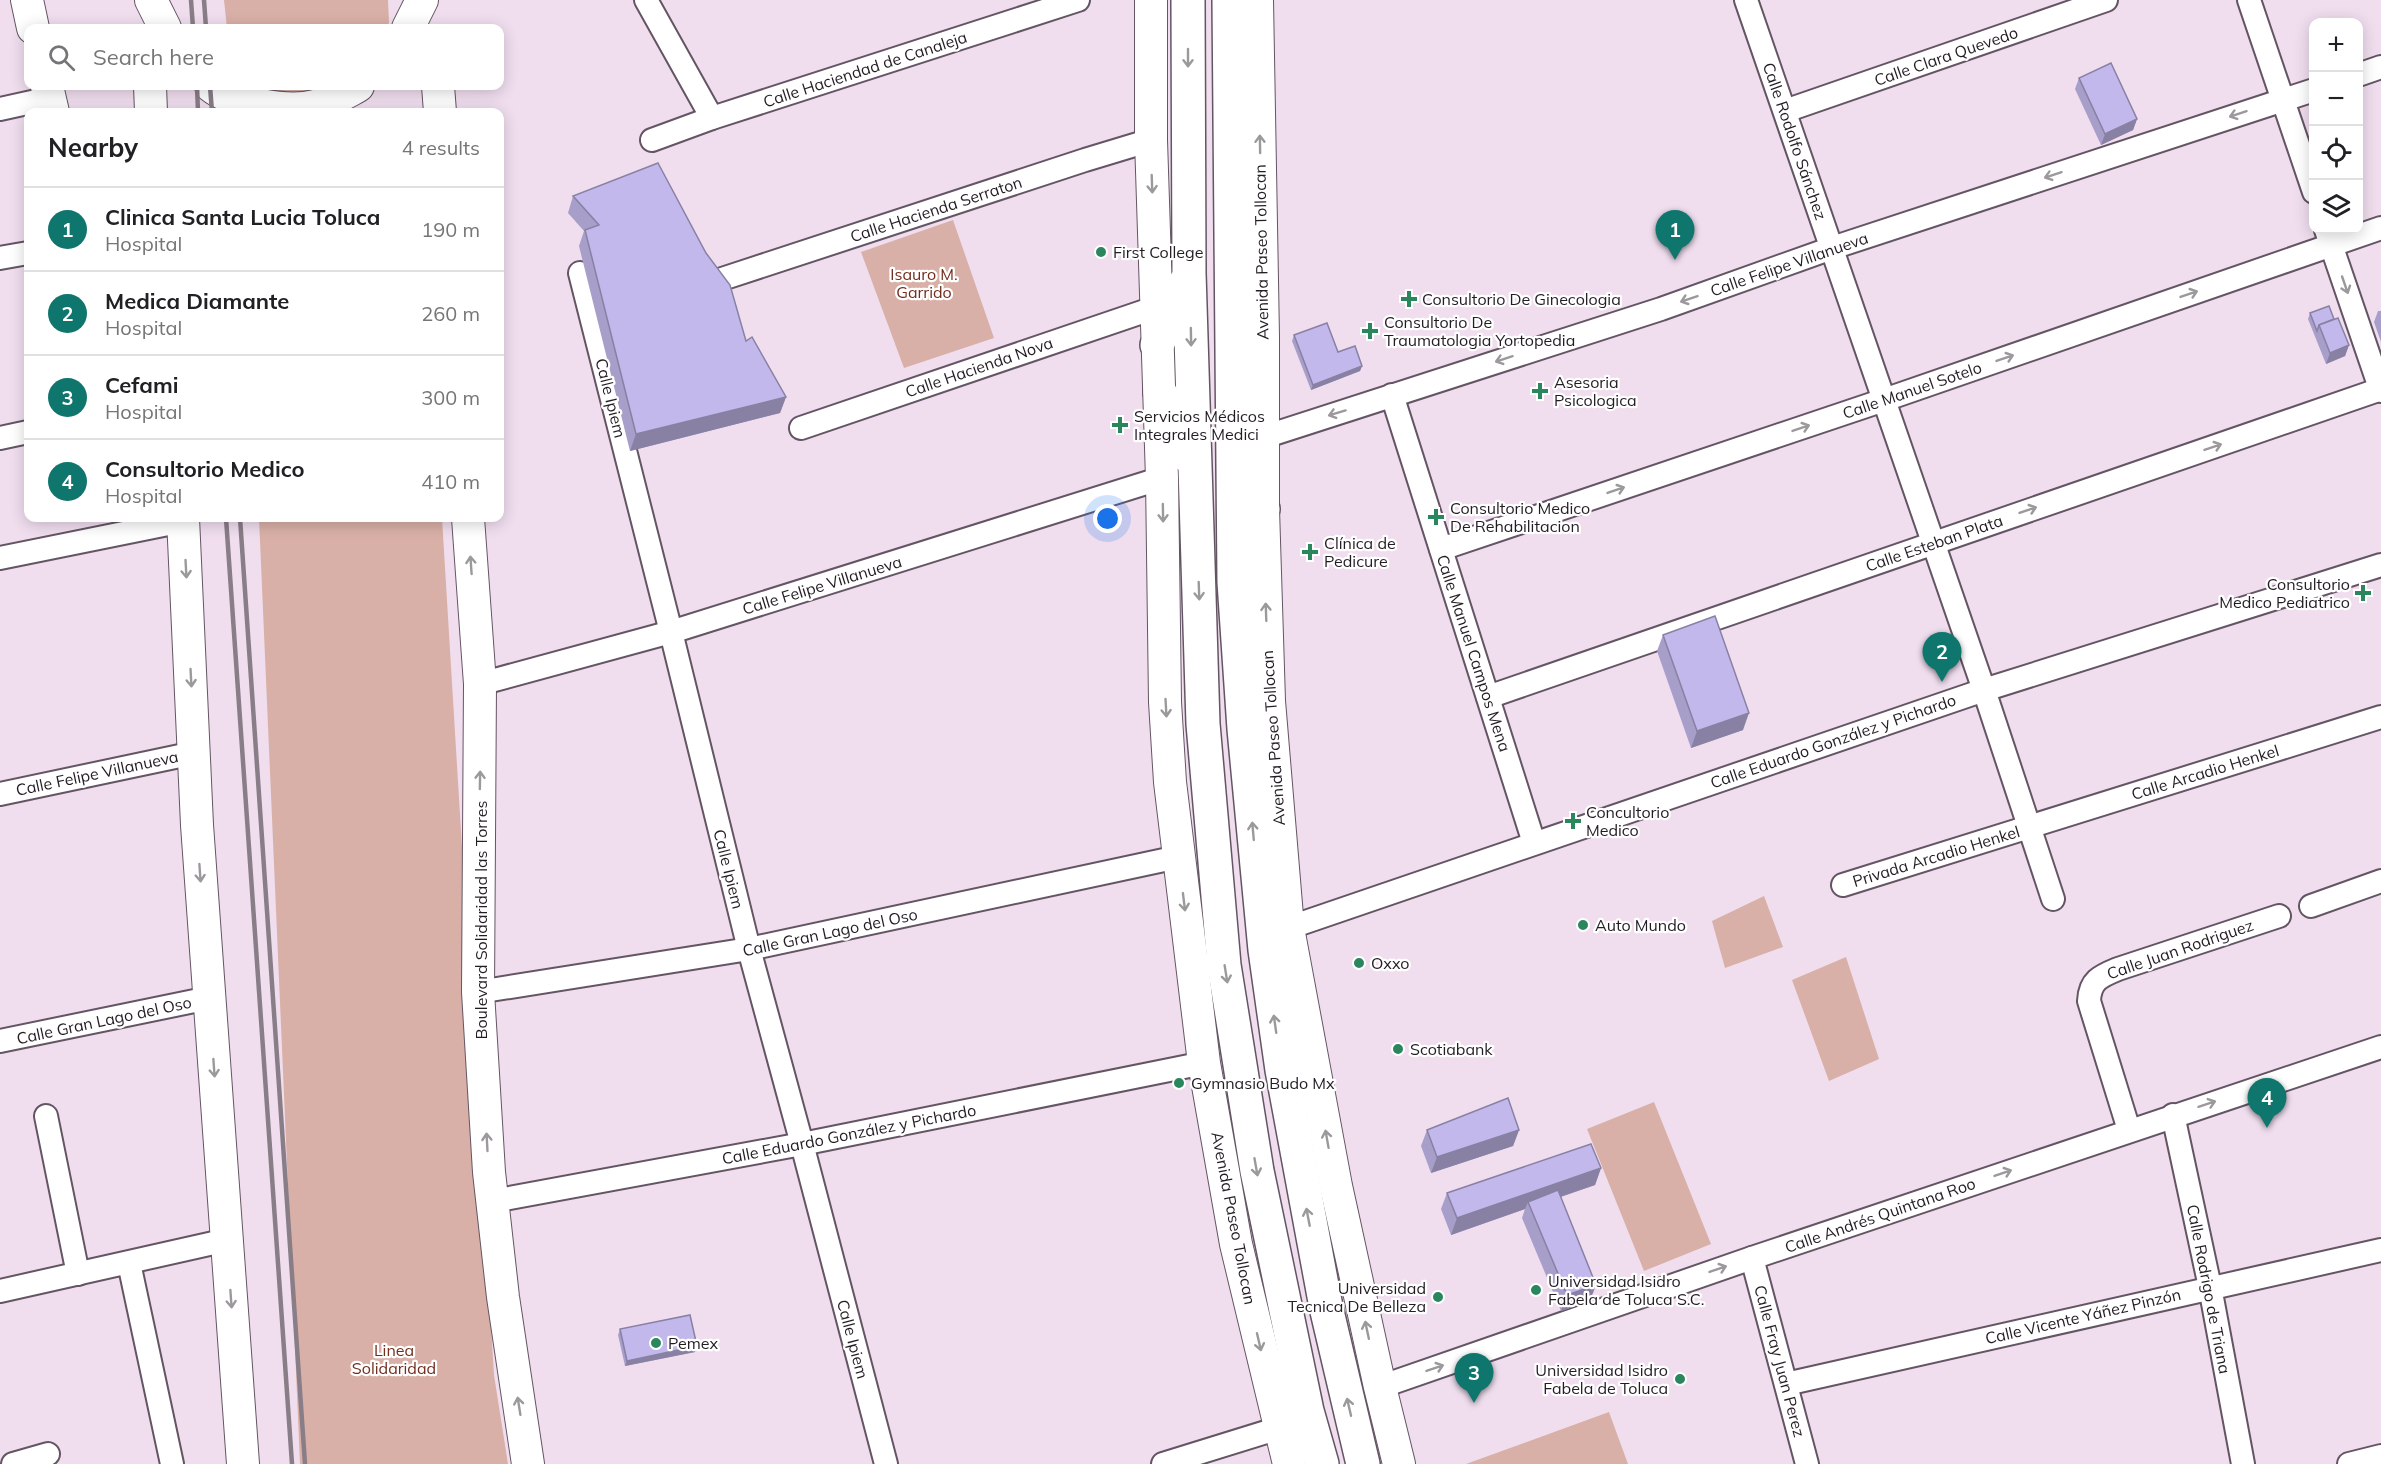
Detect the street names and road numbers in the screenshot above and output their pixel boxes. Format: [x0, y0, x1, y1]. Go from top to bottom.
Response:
street label: Calle Clara Quevedo [1872, 22, 2020, 90]
street label: Calle Haciendad de Canaleja [761, 27, 969, 111]
street label: Calle Rodolfo Sánchez [1759, 60, 1831, 222]
street label: Avenida Paseo Tollocan [1249, 164, 1273, 340]
street label: Calle Hacienda Serraton [847, 172, 1025, 246]
street label: Calle Felipe Villanueva [1707, 228, 1871, 300]
street label: Calle Hacienda Nova [903, 332, 1055, 402]
street label: Calle Ipiem [591, 356, 631, 440]
street label: Calle Manuel Sotelo [1840, 357, 1984, 423]
street label: Calle Esteban Plata [1863, 510, 2005, 576]
street label: Calle Felipe Villanueva [740, 551, 904, 619]
street label: Calle Manuel Campos Mena [1433, 552, 1515, 754]
street label: Avenida Paseo Tollocan [1257, 650, 1289, 826]
street label: Calle Eduardo González y Pichardo [1708, 689, 1958, 793]
street label: Calle Arcadio Henkel [2129, 740, 2281, 804]
street label: Calle Felipe Villanueva [14, 746, 180, 800]
street label: Boulevard Solidaridad las Torres [471, 801, 491, 1039]
street label: Privada Arcadio Henkel [1850, 821, 2022, 891]
street label: Calle Ipiem [709, 827, 749, 911]
street label: Calle Gran Lago del Oso [741, 904, 919, 960]
street label: Calle Juan Rodriguez [2104, 915, 2256, 983]
street label: Calle Gran Lago del Oso [15, 992, 193, 1048]
street label: Calle Eduardo González y Pichardo [720, 1100, 978, 1168]
street label: Avenida Paseo Tollocan [1207, 1130, 1261, 1306]
street label: Calle Andrés Quintana Roo [1782, 1173, 1978, 1257]
street label: Calle Rodrigo de Triana [2183, 1203, 2235, 1375]
street label: Calle Fray Juan Perez [1750, 1283, 1810, 1439]
street label: Calle Vicente Yáñez Pinzón [1983, 1284, 2183, 1348]
street label: Calle Ipiem [833, 1297, 873, 1381]

